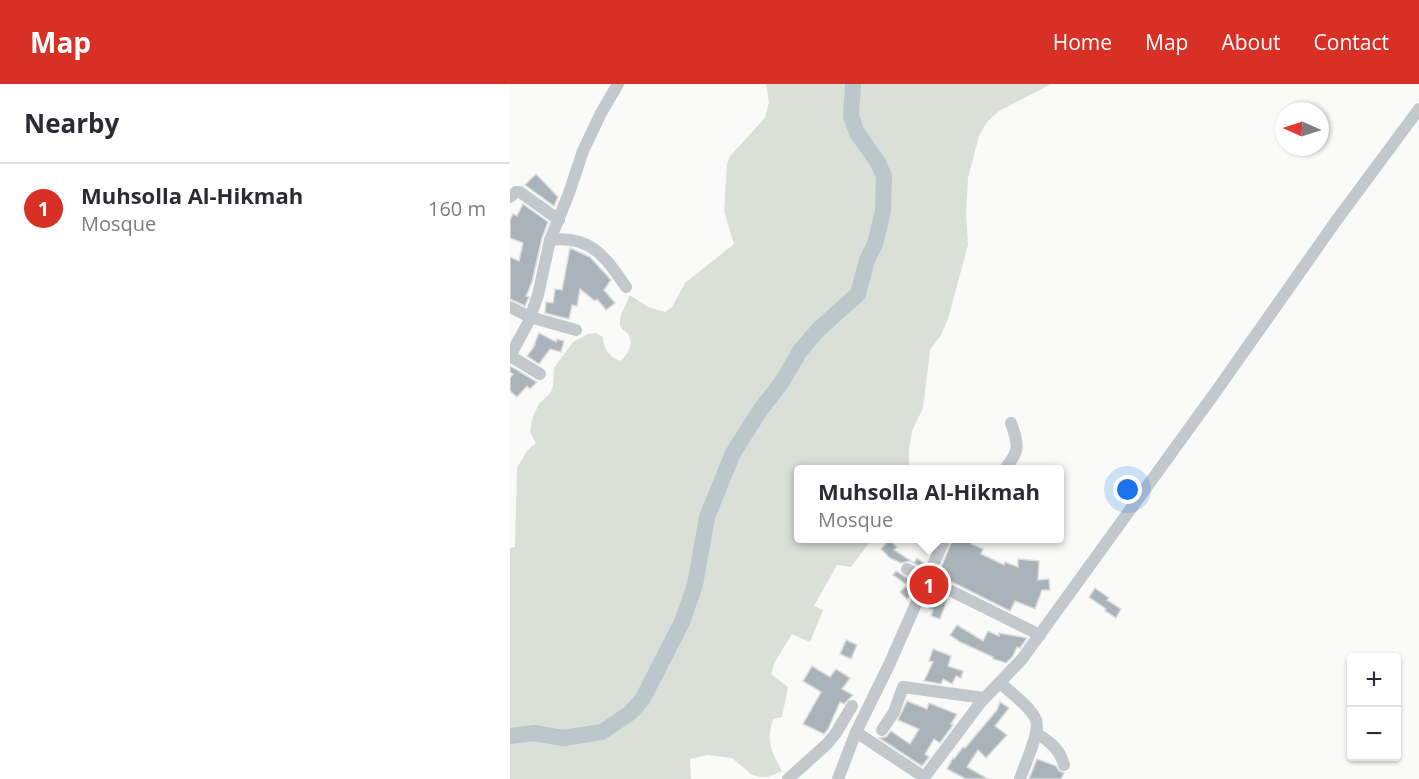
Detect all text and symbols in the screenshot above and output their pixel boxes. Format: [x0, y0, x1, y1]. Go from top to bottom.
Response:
text: Map [30, 23, 91, 61]
text: Home [1053, 28, 1112, 56]
text: Map [1145, 28, 1188, 56]
text: About [1221, 28, 1281, 56]
text: Contact [1314, 28, 1389, 56]
north arrow [1275, 102, 1329, 156]
text: Nearby [24, 105, 119, 141]
text: Muhsolla Al-Hikmah [81, 180, 303, 210]
text: 1 [38, 195, 49, 222]
text: 160 m [428, 195, 486, 222]
text: Mosque [81, 210, 156, 237]
popup [794, 465, 1064, 543]
your location [1113, 475, 1142, 504]
text: Muhsolla Al-Hikmah [818, 476, 1040, 506]
text: Mosque [818, 506, 893, 533]
pin: 1 [910, 562, 948, 608]
map controls [1347, 653, 1401, 761]
button: + [1347, 653, 1401, 707]
button: − [1347, 707, 1401, 761]

